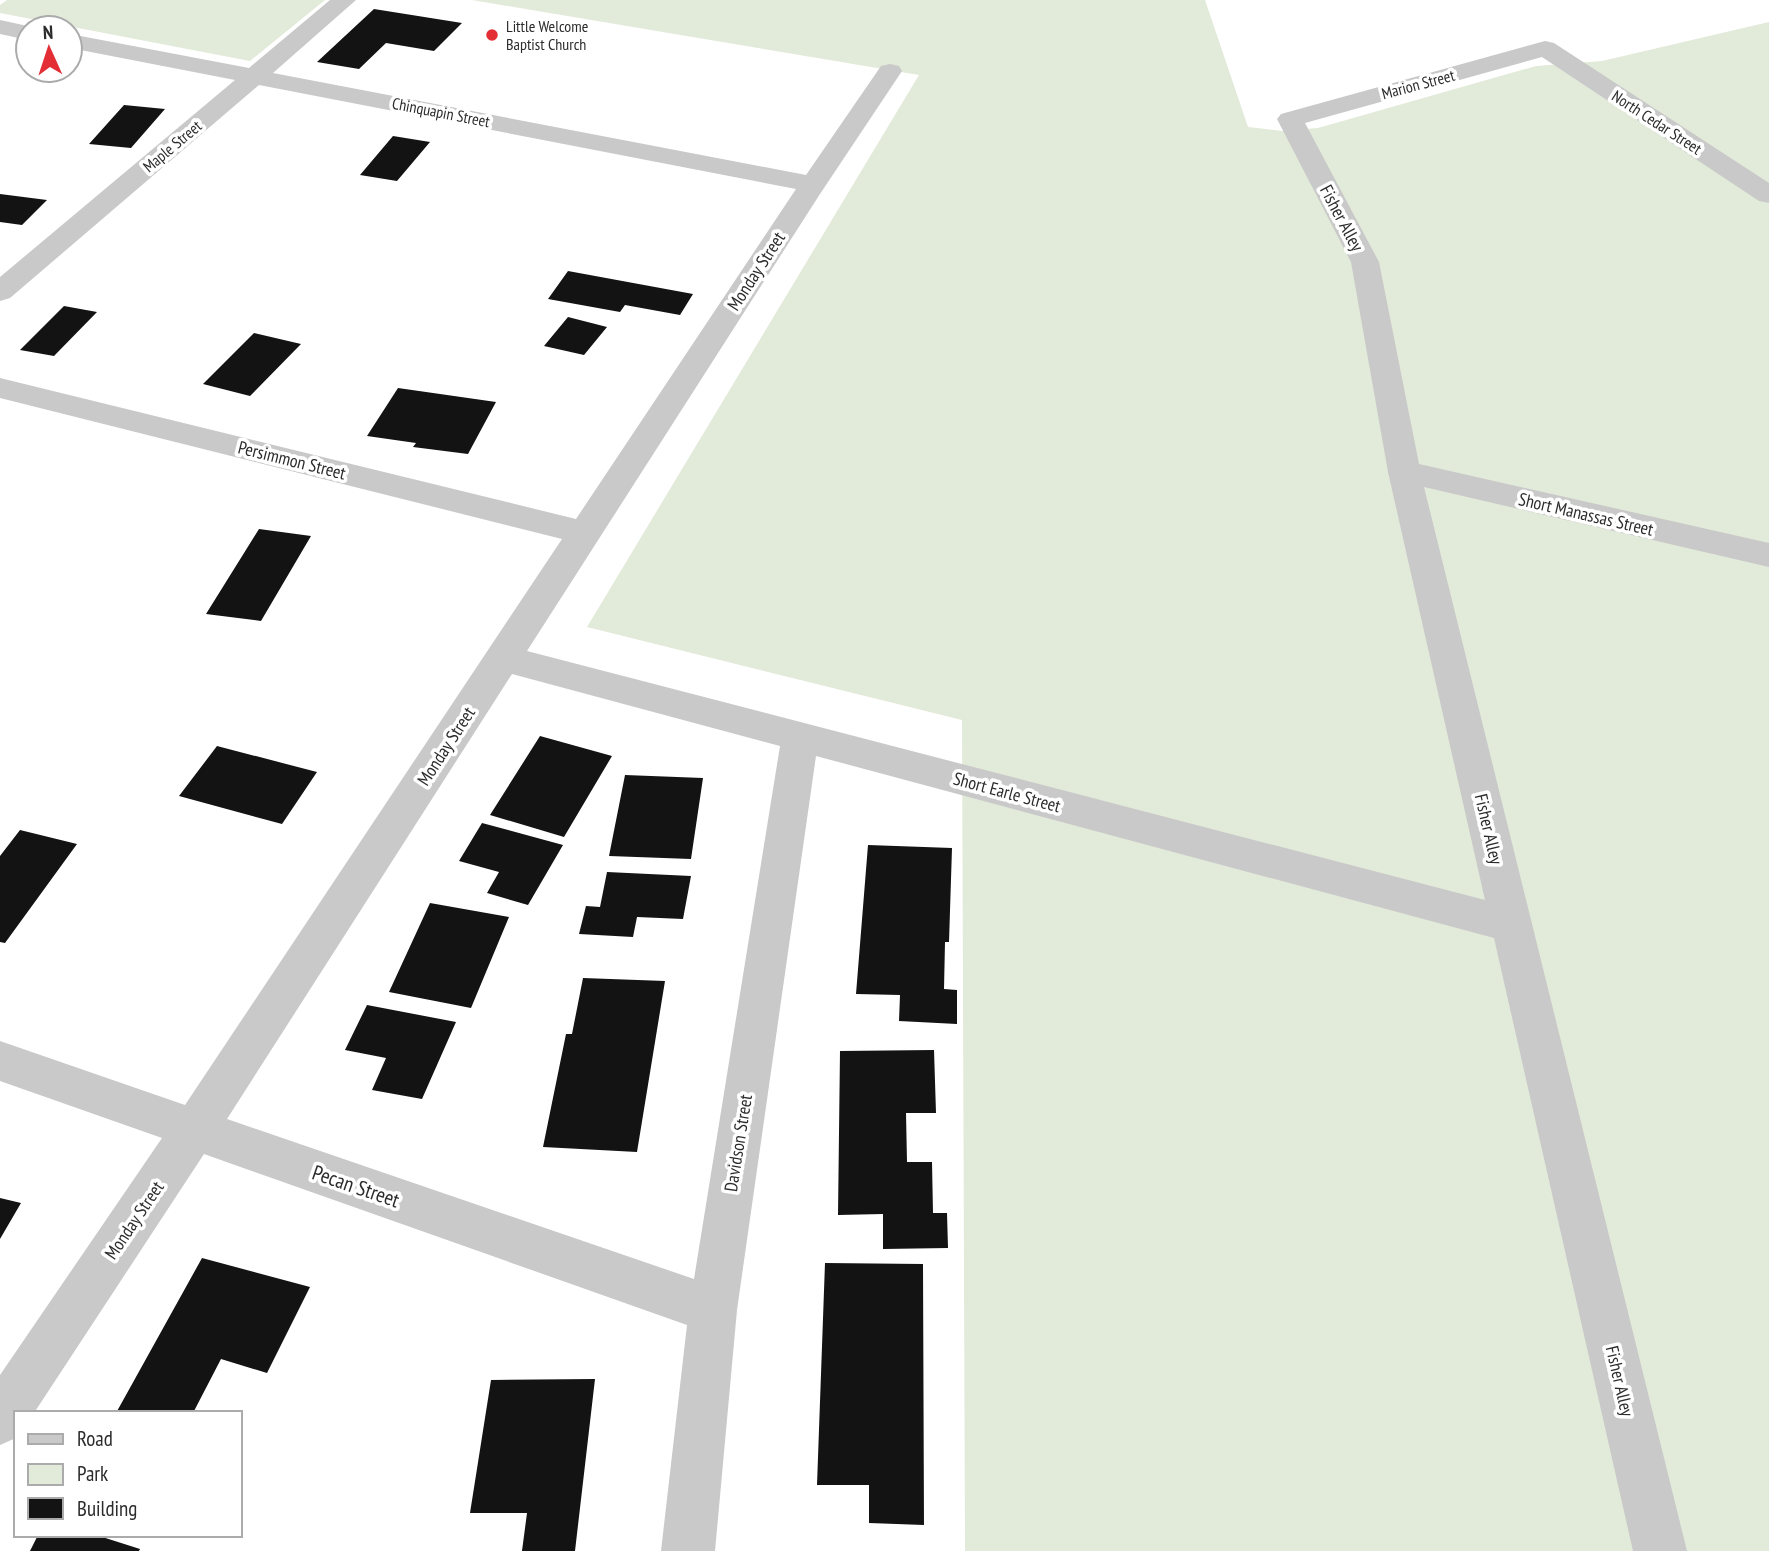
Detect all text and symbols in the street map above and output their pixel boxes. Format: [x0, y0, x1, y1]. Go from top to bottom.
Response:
north arrow [14, 14, 84, 84]
place label: Little Welcome Baptist Church [506, 16, 588, 54]
text: N [42, 20, 54, 44]
marker: Little Welcome Baptist Church [484, 27, 500, 43]
street label: Marion Street [1379, 64, 1457, 103]
street label: North Cedar Street [1608, 86, 1706, 159]
street label: Chinquapin Street [390, 93, 492, 131]
street label: Maple Street [139, 115, 206, 176]
street label: Fisher Alley [1315, 181, 1369, 255]
street label: Monday Street [722, 227, 790, 315]
street label: Persimmon Street [236, 436, 348, 484]
street label: Short Manassas Street [1516, 487, 1656, 541]
street label: Monday Street [412, 702, 480, 790]
street label: Short Earle Street [951, 767, 1063, 817]
street label: Fisher Alley [1470, 791, 1508, 867]
street label: Davidson Street [719, 1093, 757, 1193]
street label: Pecan Street [309, 1159, 403, 1214]
street label: Monday Street [99, 1176, 169, 1264]
street label: Fisher Alley [1601, 1343, 1639, 1419]
legend [14, 1411, 242, 1537]
text: Road [77, 1425, 113, 1452]
text: Park [77, 1460, 108, 1487]
text: Building [77, 1495, 137, 1522]

